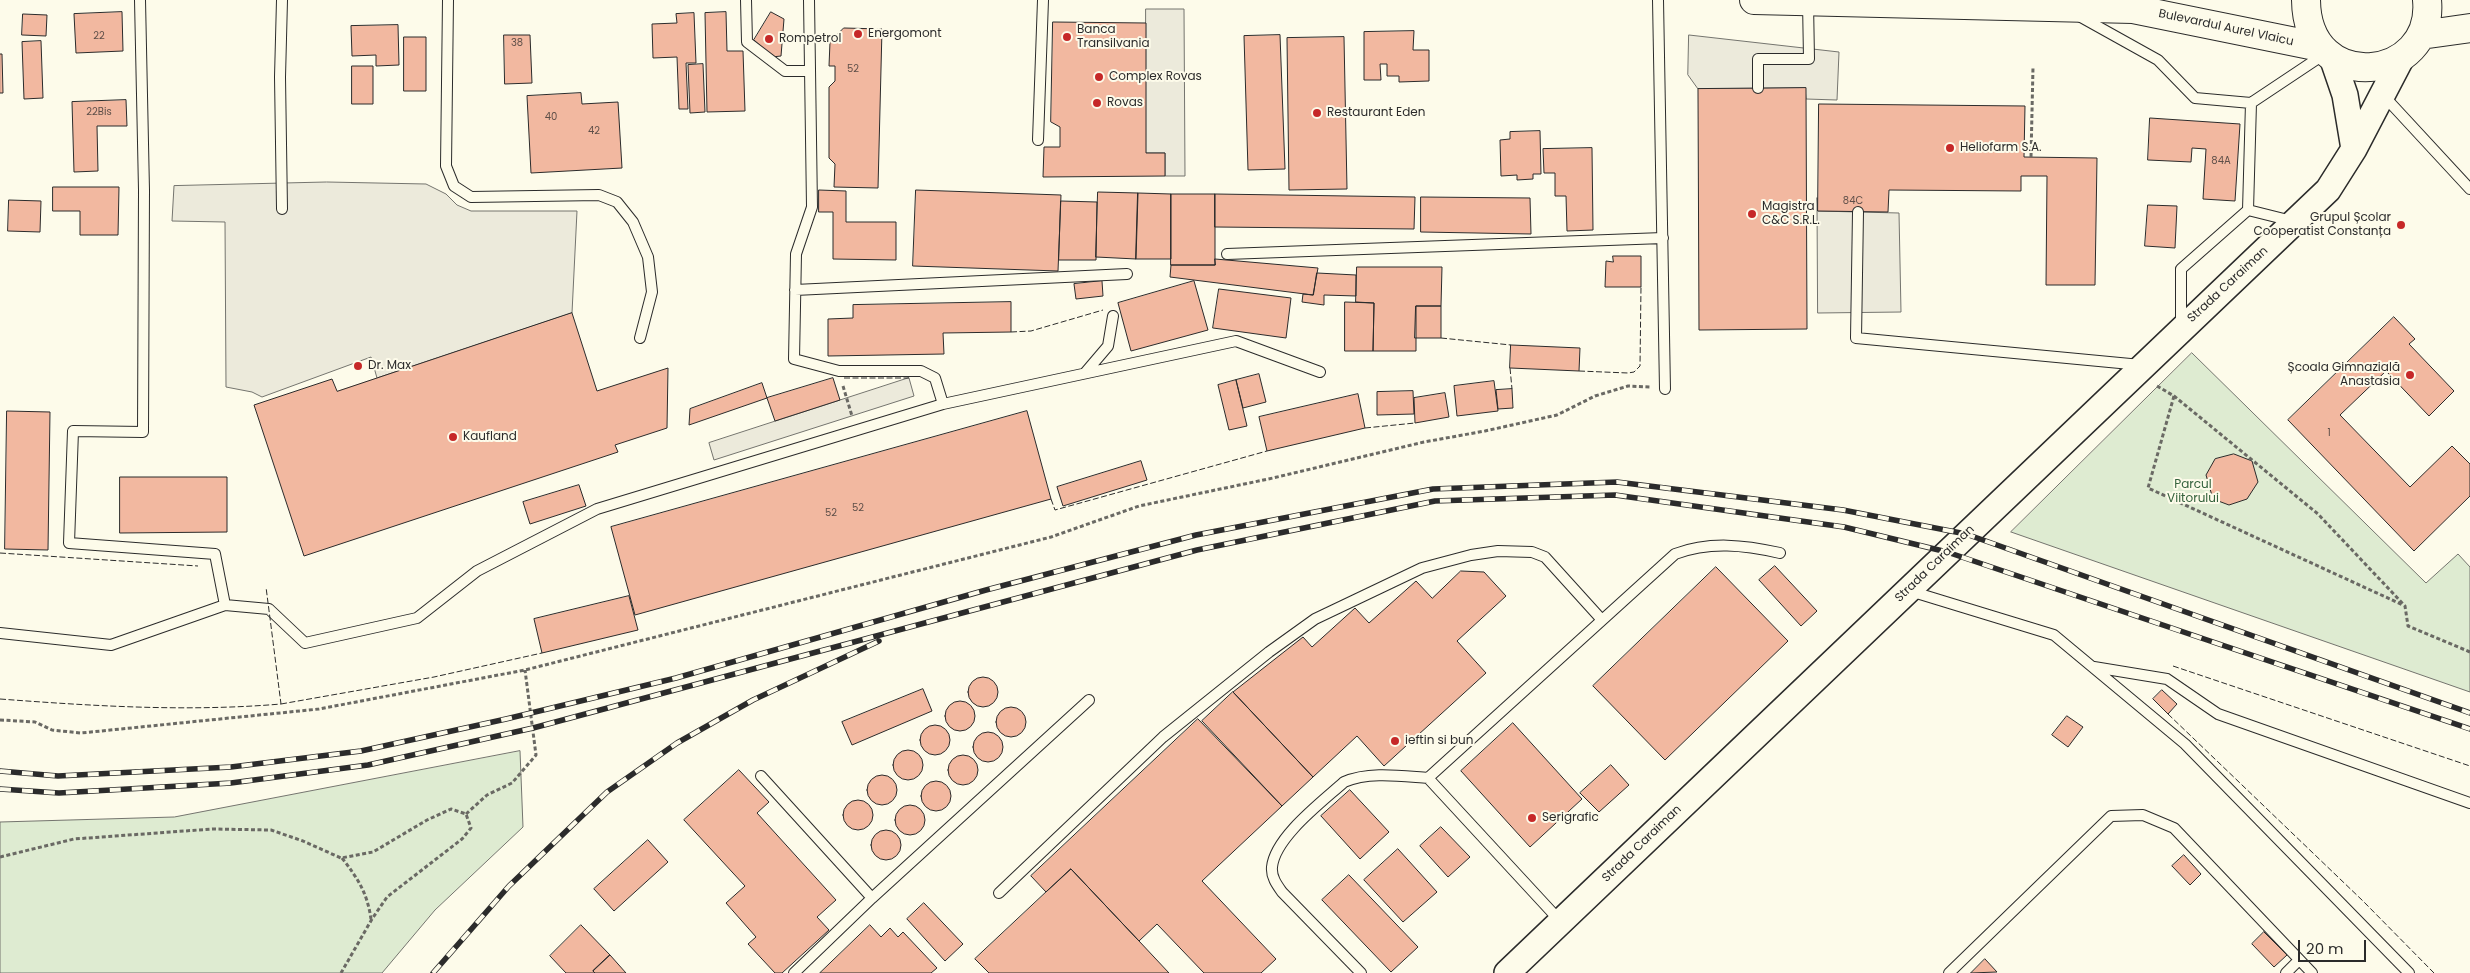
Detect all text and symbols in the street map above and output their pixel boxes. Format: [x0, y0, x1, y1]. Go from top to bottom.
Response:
street label: Bulevardul Aurel Vlaicu [2157, 7, 2295, 49]
place label: Banca Transilvania [1077, 23, 1150, 51]
place label: Energomont [868, 27, 942, 41]
marker: Energomont [852, 28, 864, 40]
house number: 22 [93, 30, 105, 42]
marker: Banca Transilvania [1061, 31, 1073, 43]
place label: Rompetrol [779, 32, 841, 46]
marker: Rompetrol [763, 33, 775, 45]
house number: 38 [511, 37, 523, 49]
house number: 52 [847, 63, 859, 75]
place label: Complex Rovas [1109, 70, 1202, 84]
marker: Complex Rovas [1093, 71, 1105, 83]
place label: Rovas [1107, 96, 1143, 110]
marker: Rovas [1091, 97, 1103, 109]
house number: 22Bis [86, 106, 112, 118]
place label: Restaurant Eden [1327, 106, 1425, 120]
marker: Restaurant Eden [1311, 107, 1323, 119]
house number: 40 [545, 111, 557, 123]
house number: 42 [588, 125, 600, 137]
place label: Heliofarm S.A. [1960, 141, 2042, 155]
marker: Heliofarm S.A. [1944, 142, 1956, 154]
house number: 84A [2211, 155, 2231, 167]
house number: 84C [1843, 195, 1863, 207]
place label: Magistra C&C S.R.L. [1762, 200, 1820, 228]
marker: Magistra C&C S.R.L. [1746, 208, 1758, 220]
place label: Grupul Școlar Cooperatist Constanța [2254, 211, 2391, 239]
marker: Grupul Școlar Cooperatist Constanța [2395, 219, 2407, 231]
street label: Strada Caraiman [2185, 244, 2271, 326]
place label: Dr. Max [368, 359, 411, 373]
marker: Dr. Max [352, 360, 364, 372]
place label: Școala Gimnazială Anastasia [2288, 361, 2400, 389]
marker: Școala Gimnazială Anastasia [2404, 369, 2416, 381]
house number: 1 [2327, 427, 2331, 439]
place label: Kaufland [463, 430, 517, 444]
marker: Kaufland [447, 431, 459, 443]
park label: Parcul Viitorului [2167, 478, 2219, 506]
house number: 52 [852, 502, 864, 514]
house number: 52 [825, 507, 837, 519]
street label: Strada Caraiman [1892, 523, 1978, 605]
place label: ieftin si bun [1405, 734, 1473, 748]
marker: ieftin si bun [1389, 735, 1401, 747]
street label: Strada Caraiman [1599, 803, 1685, 885]
place label: Serigrafic [1542, 811, 1599, 825]
marker: Serigrafic [1526, 812, 1538, 824]
scale bar [2300, 930, 2368, 962]
text: 20 m [2306, 938, 2344, 959]

